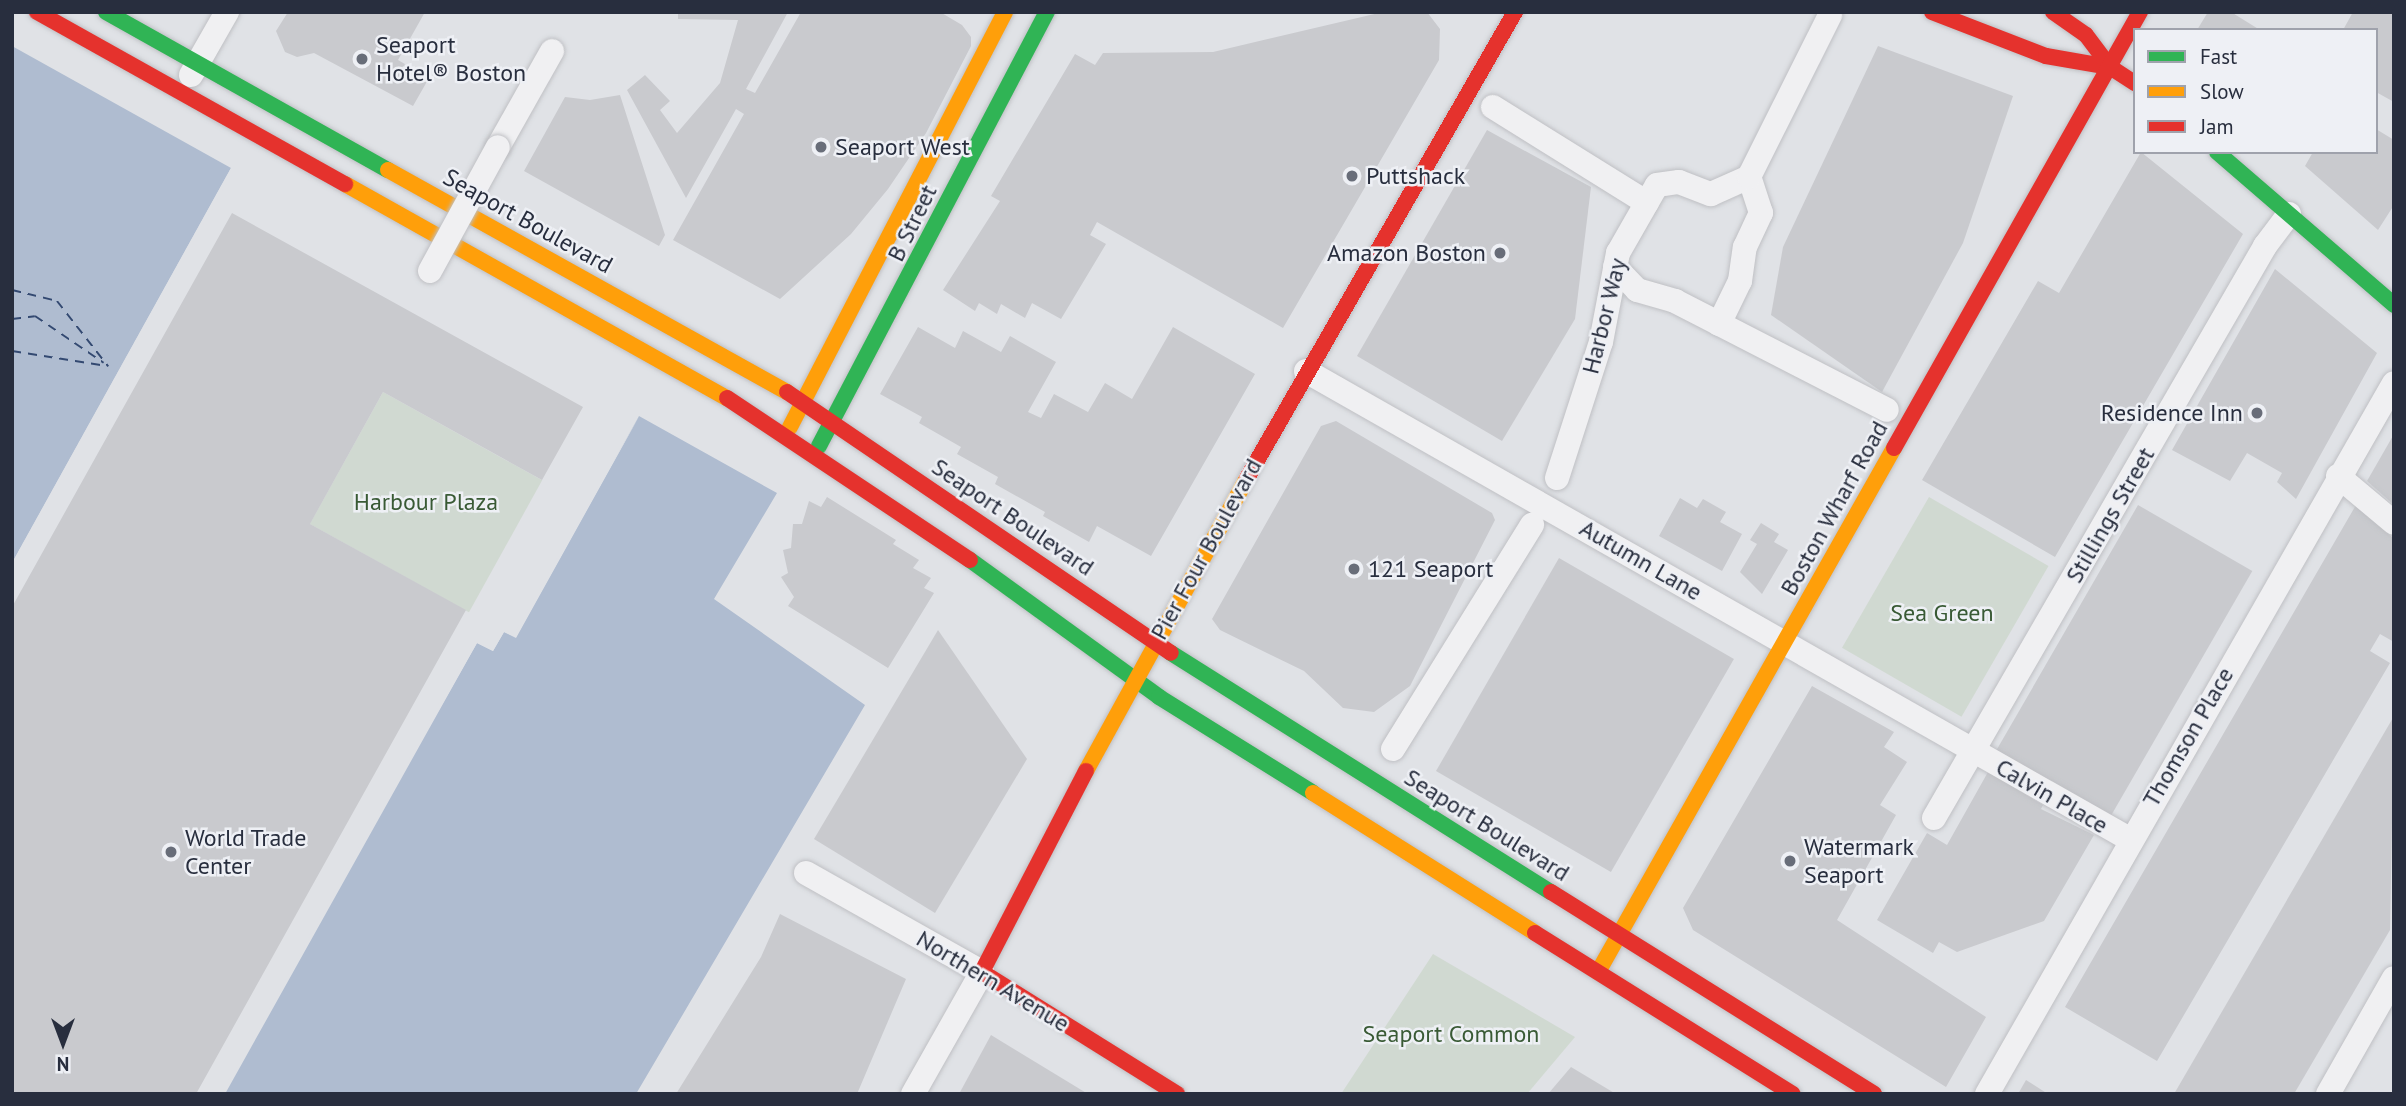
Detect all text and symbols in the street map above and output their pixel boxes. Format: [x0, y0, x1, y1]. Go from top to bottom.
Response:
legend [2133, 28, 2378, 154]
place label: Seaport Hotel® Boston [376, 31, 526, 87]
text: Fast [2200, 43, 2237, 70]
marker: Seaport Hotel® Boston [354, 51, 370, 67]
text: Slow [2200, 78, 2244, 105]
text: Jam [2200, 113, 2234, 140]
place label: Seaport West [835, 133, 970, 161]
marker: Seaport West [813, 139, 829, 155]
place label: Puttshack [1366, 162, 1465, 190]
street label: Seaport Boulevard [438, 163, 618, 279]
marker: Puttshack [1344, 168, 1360, 184]
street label: B Street [881, 180, 943, 266]
place label: Amazon Boston [1327, 239, 1486, 267]
marker: Amazon Boston [1492, 245, 1508, 261]
street label: Harbor Way [1576, 255, 1632, 377]
place label: Residence Inn [2101, 399, 2243, 427]
marker: Residence Inn [2249, 405, 2265, 421]
street label: Boston Wharf Road [1774, 416, 1894, 600]
street label: Stillings Street [2060, 442, 2160, 588]
street label: Seaport Boulevard [927, 452, 1099, 582]
street label: Pier Four Boulevard [1144, 454, 1268, 644]
park label: Harbour Plaza [354, 488, 498, 516]
street label: Autumn Lane [1575, 513, 1707, 607]
place label: 121 Seaport [1368, 555, 1493, 583]
marker: 121 Seaport [1346, 561, 1362, 577]
park label: Sea Green [1890, 599, 1994, 627]
street label: Thomson Place [2137, 662, 2239, 812]
street label: Calvin Place [1991, 752, 2113, 840]
street label: Seaport Boulevard [1399, 763, 1575, 887]
place label: World Trade Center [185, 824, 307, 880]
place label: Watermark Seaport [1804, 833, 1914, 889]
marker: World Trade Center [163, 844, 179, 860]
marker: Watermark Seaport [1782, 853, 1798, 869]
street label: Northern Avenue [911, 924, 1075, 1038]
north arrow [28, 1008, 98, 1078]
park label: Seaport Common [1363, 1020, 1539, 1048]
text: N [57, 1052, 69, 1076]

